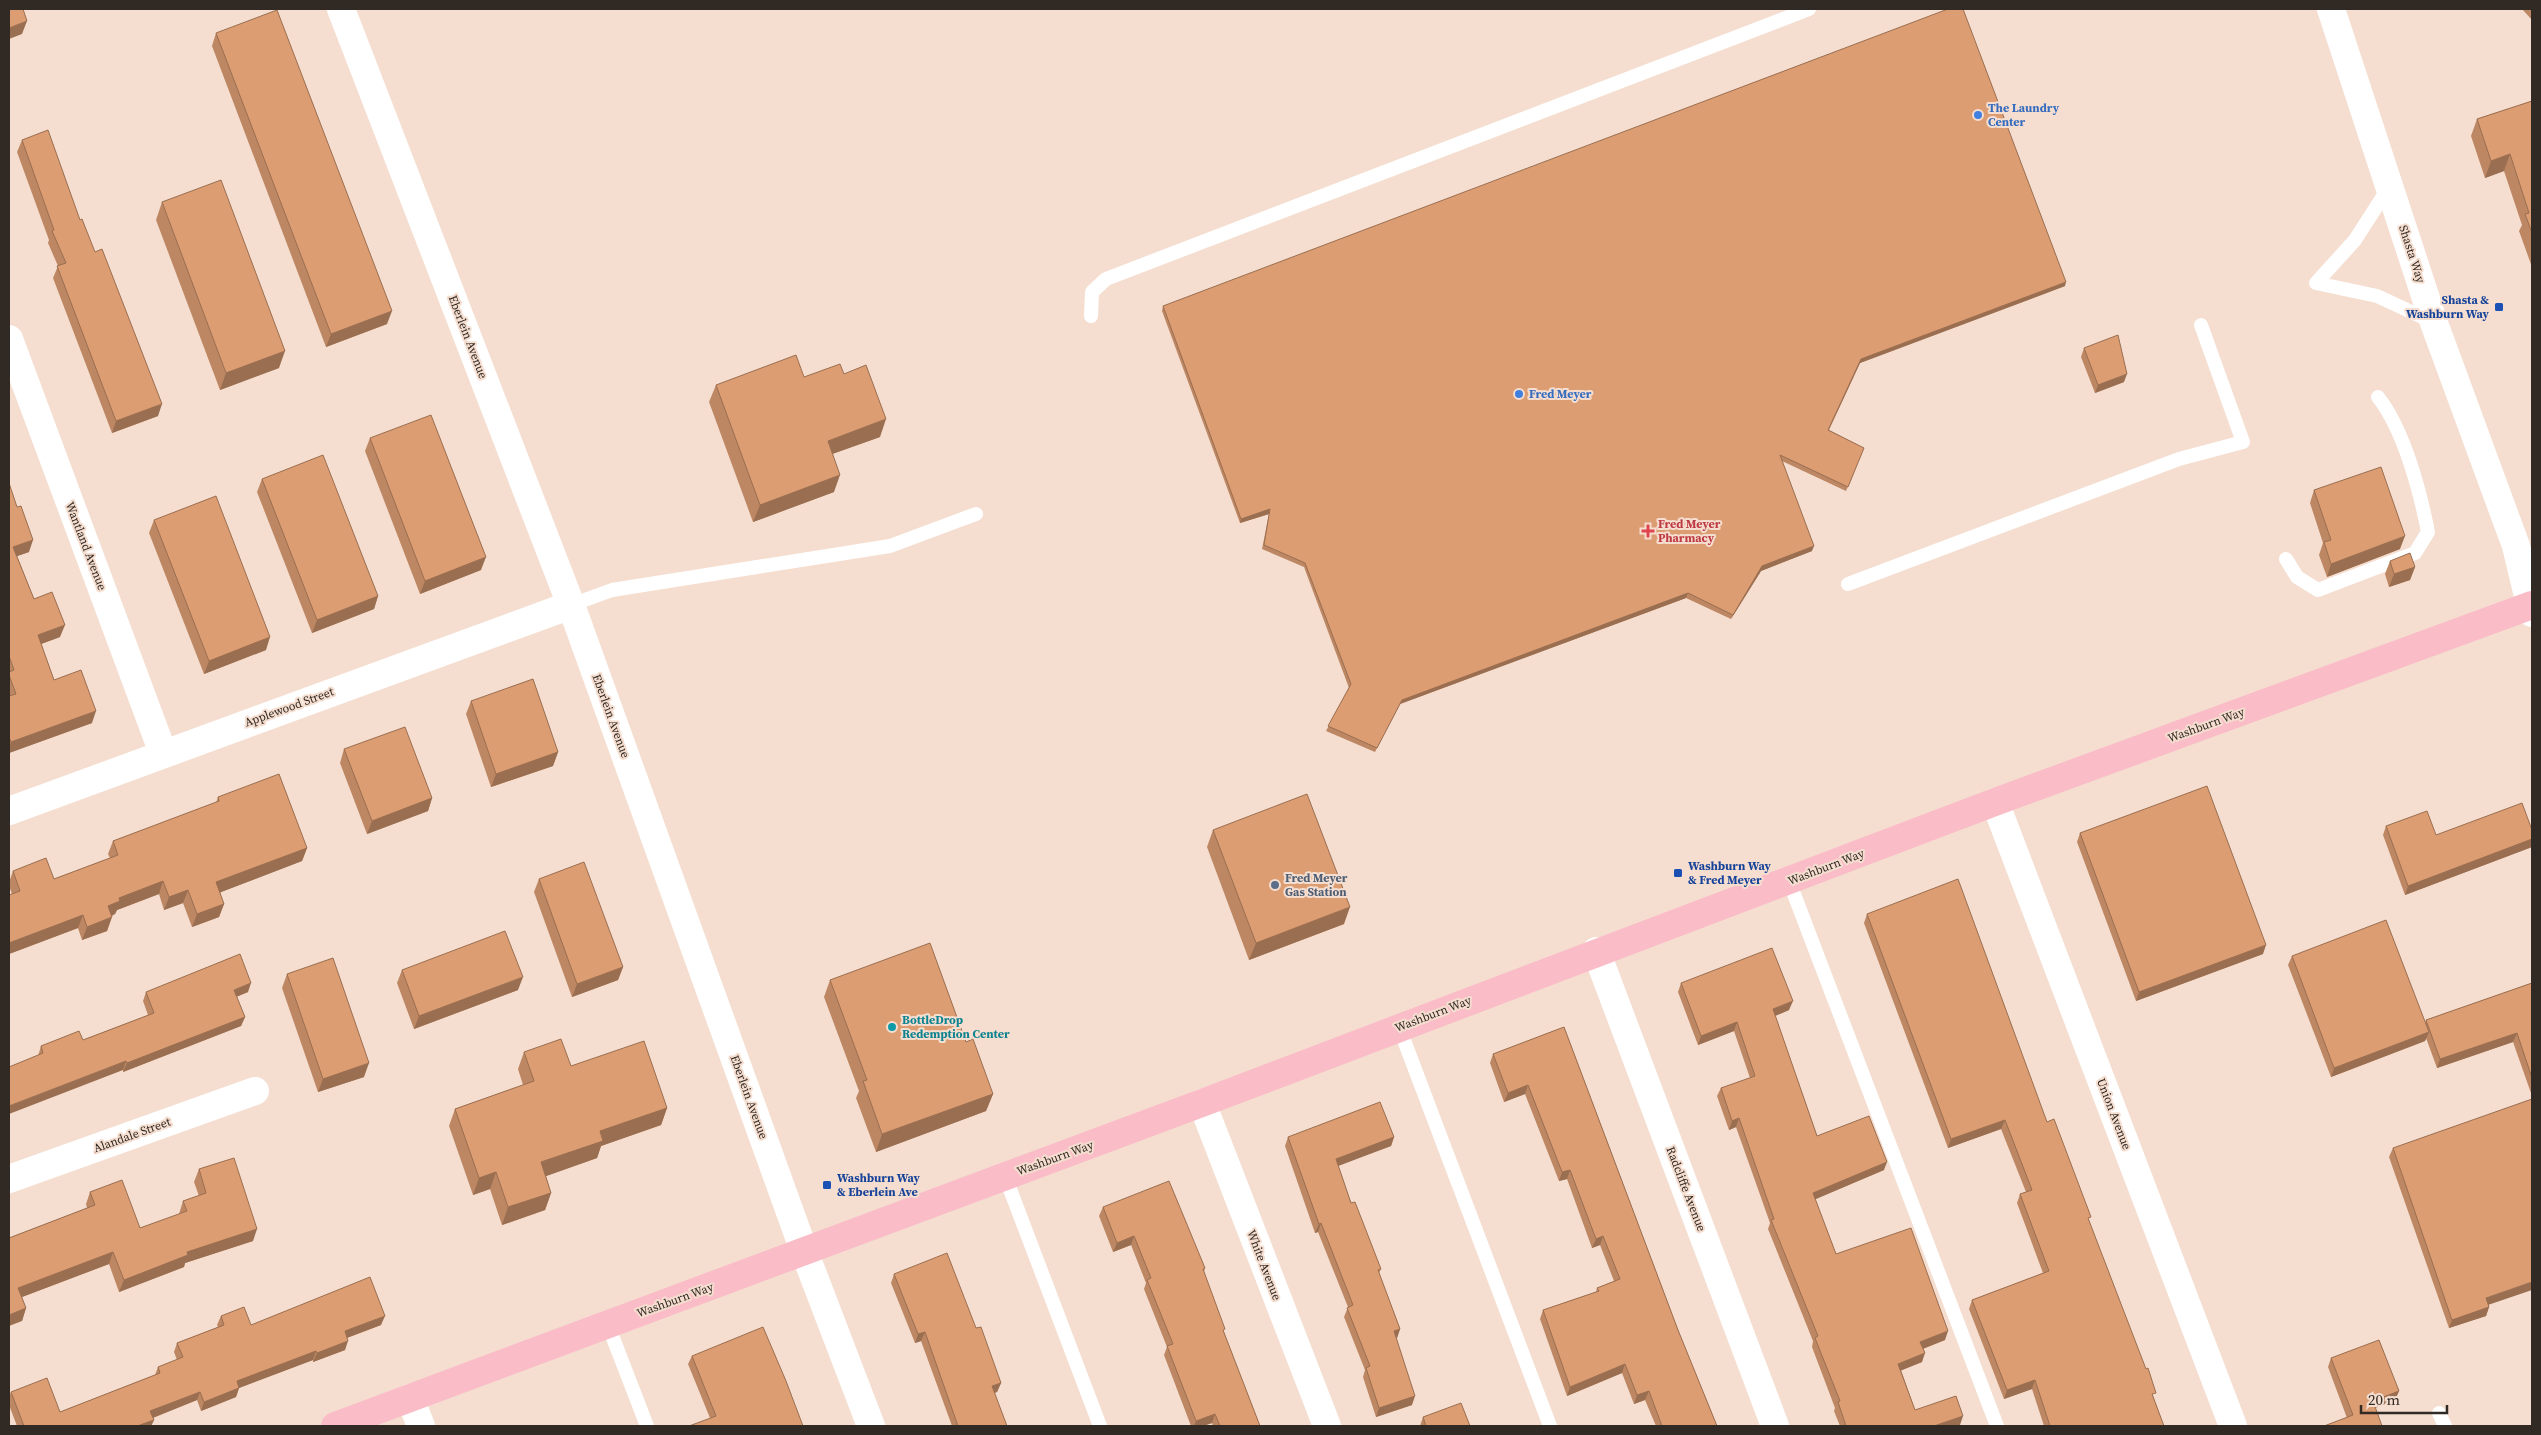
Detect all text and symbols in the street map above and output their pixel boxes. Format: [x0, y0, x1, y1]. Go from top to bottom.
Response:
place label: The Laundry Center [1988, 100, 2060, 130]
marker: The Laundry Center [1972, 109, 1984, 121]
street label: Shasta Way [2395, 223, 2429, 286]
place label: Shasta & Washburn Way [2406, 292, 2490, 322]
street label: Eberlein Avenue [445, 293, 491, 381]
marker: Shasta & Washburn Way [2493, 301, 2505, 313]
place label: Fred Meyer [1529, 386, 1592, 402]
marker: Fred Meyer [1513, 388, 1525, 400]
street label: Wantland Avenue [62, 499, 110, 593]
place label: Fred Meyer Pharmacy [1658, 516, 1721, 546]
marker: Fred Meyer Pharmacy [1642, 525, 1654, 537]
street label: Eberlein Avenue [588, 672, 634, 760]
street label: Applewood Street [242, 683, 336, 731]
street label: Washburn Way [2165, 703, 2247, 746]
street label: Washburn Way [1786, 845, 1867, 889]
place label: Washburn Way & Fred Meyer [1688, 858, 1772, 888]
marker: Washburn Way & Fred Meyer [1672, 867, 1684, 879]
place label: Fred Meyer Gas Station [1285, 870, 1348, 900]
marker: Fred Meyer Gas Station [1269, 879, 1281, 891]
street label: Washburn Way [1393, 992, 1474, 1036]
place label: BottleDrop Redemption Center [902, 1012, 1010, 1042]
marker: BottleDrop Redemption Center [886, 1021, 898, 1033]
street label: Eberlein Avenue [726, 1053, 772, 1141]
street label: Union Avenue [2093, 1076, 2135, 1152]
street label: Alandale Street [91, 1114, 173, 1156]
street label: Washburn Way [1014, 1136, 1096, 1179]
street label: Radcliffe Avenue [1662, 1144, 1710, 1234]
place label: Washburn Way & Eberlein Ave [837, 1170, 921, 1200]
marker: Washburn Way & Eberlein Ave [821, 1179, 833, 1191]
street label: White Avenue [1243, 1227, 1285, 1303]
street label: Washburn Way [634, 1278, 716, 1321]
scale bar [2361, 1382, 2447, 1414]
text: 20 m [2368, 1389, 2400, 1410]

